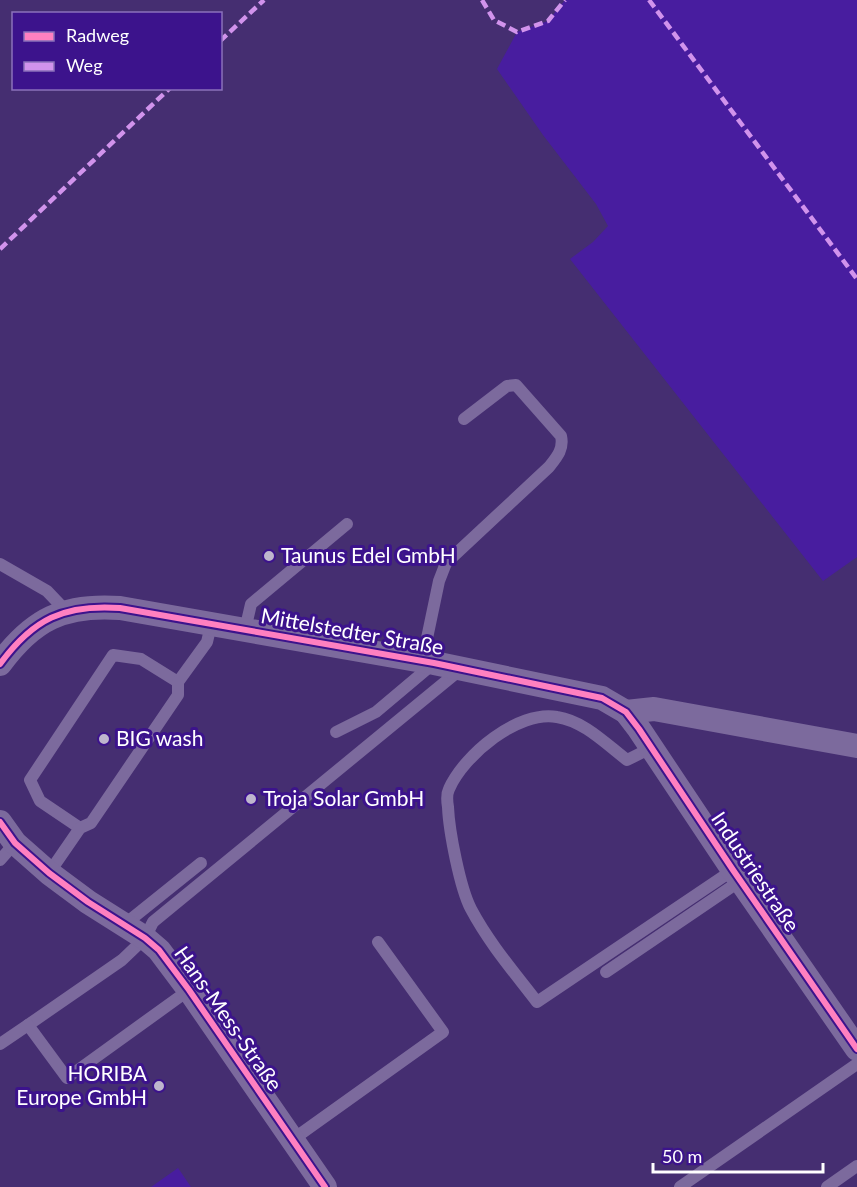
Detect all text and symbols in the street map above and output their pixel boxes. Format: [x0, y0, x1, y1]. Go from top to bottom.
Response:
legend [12, 12, 222, 90]
text: Radweg [66, 24, 129, 46]
text: Weg [66, 54, 103, 76]
place label: Taunus Edel GmbH [281, 542, 456, 567]
marker: Taunus Edel GmbH [262, 549, 276, 563]
street label: Mittelstedter Straße [259, 602, 445, 659]
place label: BIG wash [116, 725, 203, 750]
marker: BIG wash [97, 732, 111, 746]
place label: Troja Solar GmbH [263, 785, 424, 810]
marker: Troja Solar GmbH [244, 792, 258, 806]
street label: Industriestraße [707, 807, 806, 936]
street label: Hans-Mess-Straße [170, 941, 288, 1095]
place label: HORIBA Europe GmbH [16, 1060, 148, 1109]
marker: HORIBA Europe GmbH [152, 1079, 166, 1093]
scale bar [653, 1136, 822, 1174]
text: 50 m [662, 1145, 702, 1167]

